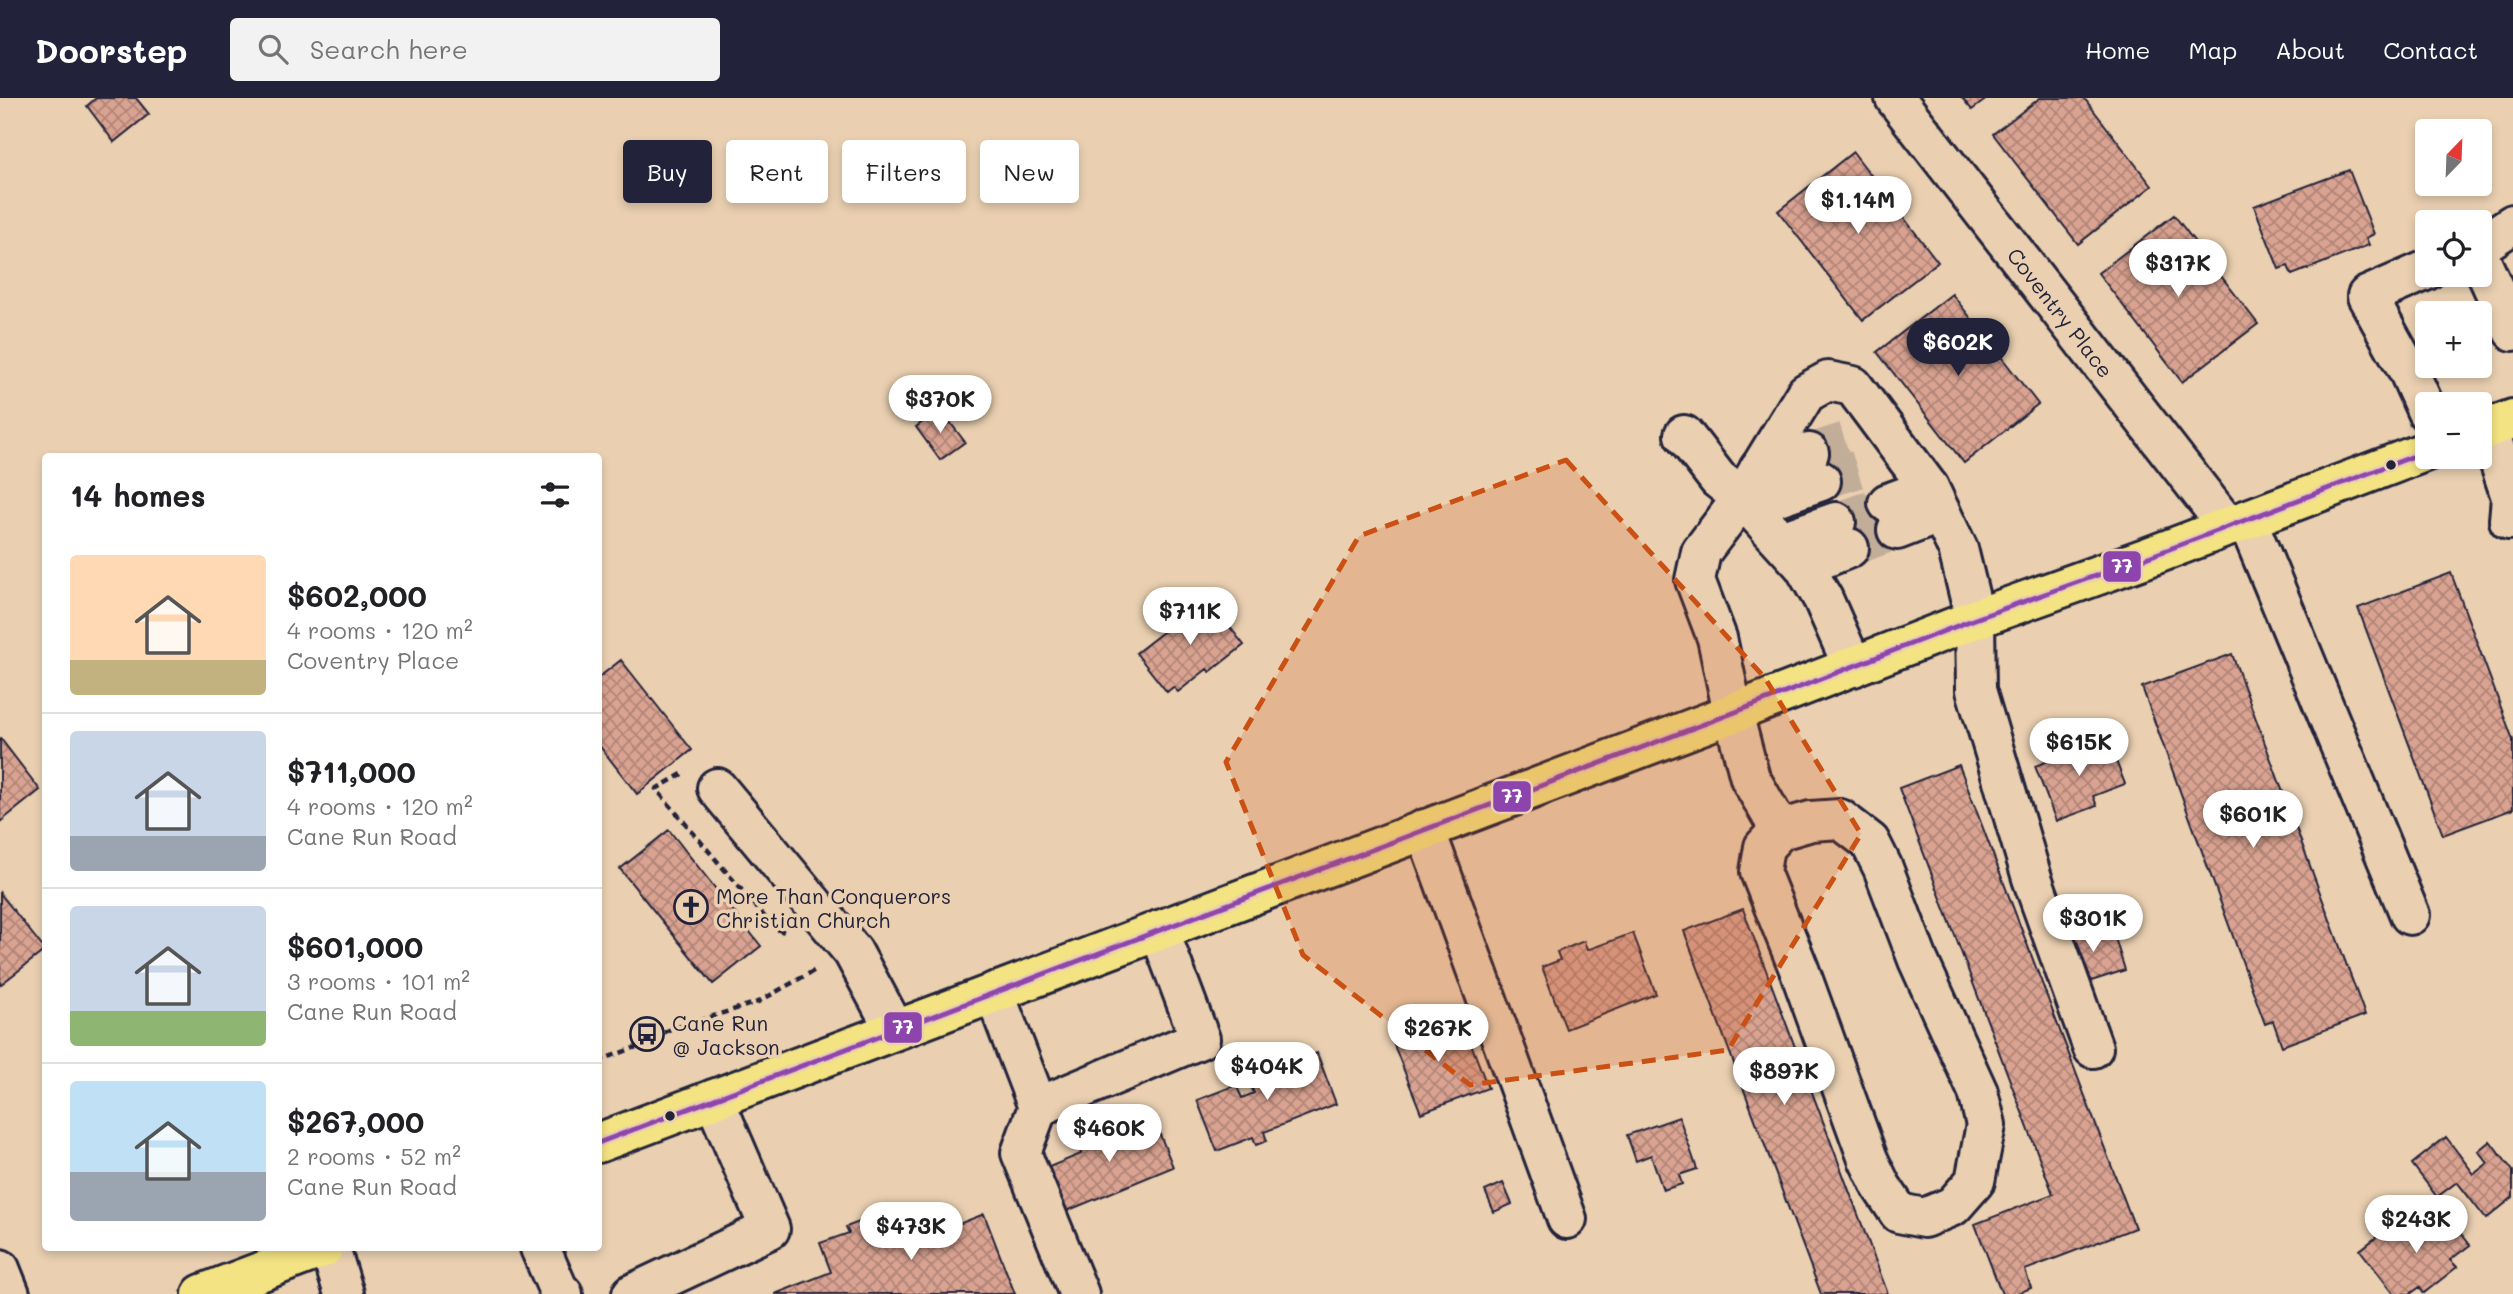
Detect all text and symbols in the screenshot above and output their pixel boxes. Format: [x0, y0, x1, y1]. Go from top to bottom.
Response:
search box [230, 18, 720, 81]
text: Doorstep [35, 28, 188, 71]
icon: search [254, 30, 292, 68]
text: Search here [310, 32, 468, 66]
text: Home [2085, 34, 2150, 65]
text: Map [2188, 34, 2237, 65]
text: About [2275, 34, 2345, 65]
text: Contact [2383, 34, 2478, 65]
north arrow [2415, 119, 2492, 196]
map controls [2415, 119, 2492, 469]
chip: Buy [623, 140, 712, 203]
chip: Rent [726, 140, 828, 203]
chip: Filters [842, 140, 966, 203]
chip: New [980, 140, 1079, 203]
pin: $1.14M [1801, 176, 1915, 236]
text: $1.14M [1821, 184, 1895, 214]
button: locate [2415, 210, 2492, 287]
pin: $317K [2129, 240, 2227, 299]
street label: Coventry Place [2002, 242, 2120, 382]
text: $317K [2145, 247, 2211, 277]
button: + [2415, 301, 2492, 378]
pin: $602K [1909, 318, 2007, 378]
text: $602K [1923, 326, 1993, 356]
pin: $370K [891, 376, 989, 435]
text: $370K [905, 383, 975, 413]
button: − [2415, 392, 2492, 469]
unlabelled marker [2384, 458, 2398, 472]
text: 14 homes [70, 475, 206, 515]
icon: filters [536, 476, 574, 514]
line badge: 77 [2102, 550, 2142, 583]
text: 77 [2111, 553, 2133, 578]
text: $602,000 [287, 575, 427, 615]
icon: home [126, 583, 210, 667]
pin: $711K [1141, 588, 1239, 647]
text: $711K [1159, 595, 1221, 625]
text: 4 rooms · 120 m² [287, 615, 473, 645]
text: Coventry Place [287, 645, 459, 675]
pin: $615K [2030, 718, 2128, 778]
text: $615K [2046, 726, 2112, 756]
text: $711,000 [287, 751, 416, 791]
icon: home [126, 759, 210, 843]
line badge: 77 [1492, 780, 1532, 813]
text: 77 [1501, 783, 1523, 808]
pin: $601K [2204, 790, 2302, 850]
text: 4 rooms · 120 m² [287, 791, 473, 821]
text: $601K [2219, 798, 2287, 828]
text: Cane Run Road [287, 821, 457, 851]
place label: More Than Conquerors Christian Church [716, 882, 951, 933]
church icon: More Than Conquerors Christian Church [672, 888, 710, 926]
pin: $301K [2044, 894, 2142, 954]
text: $301K [2059, 902, 2127, 932]
text: $601,000 [287, 926, 423, 966]
icon: home [126, 934, 210, 1018]
text: 3 rooms · 101 m² [287, 966, 470, 996]
text: Cane Run Road [287, 996, 457, 1026]
pin: $267K [1389, 1004, 1487, 1064]
place label: Cane Run @ Jackson [672, 1009, 780, 1060]
line badge: 77 [883, 1011, 923, 1044]
text: $267K [1404, 1012, 1472, 1042]
text: 77 [892, 1014, 914, 1039]
bus stop icon: Cane Run @ Jackson [628, 1015, 666, 1053]
pin: $404K [1218, 1042, 1316, 1102]
pin: $897K [1735, 1048, 1833, 1107]
text: $404K [1230, 1050, 1304, 1080]
text: $897K [1749, 1055, 1819, 1085]
text: $267,000 [287, 1101, 424, 1141]
pin: $460K [1060, 1104, 1158, 1164]
icon: home [126, 1109, 210, 1193]
unlabelled marker [663, 1109, 677, 1123]
text: $460K [1073, 1112, 1145, 1142]
text: 2 rooms · 52 m² [287, 1141, 461, 1171]
text: Cane Run Road [287, 1171, 457, 1201]
pin: $243K [2367, 1196, 2465, 1255]
pin: $473K [862, 1202, 960, 1262]
text: $243K [2381, 1203, 2451, 1233]
text: $473K [876, 1210, 946, 1240]

